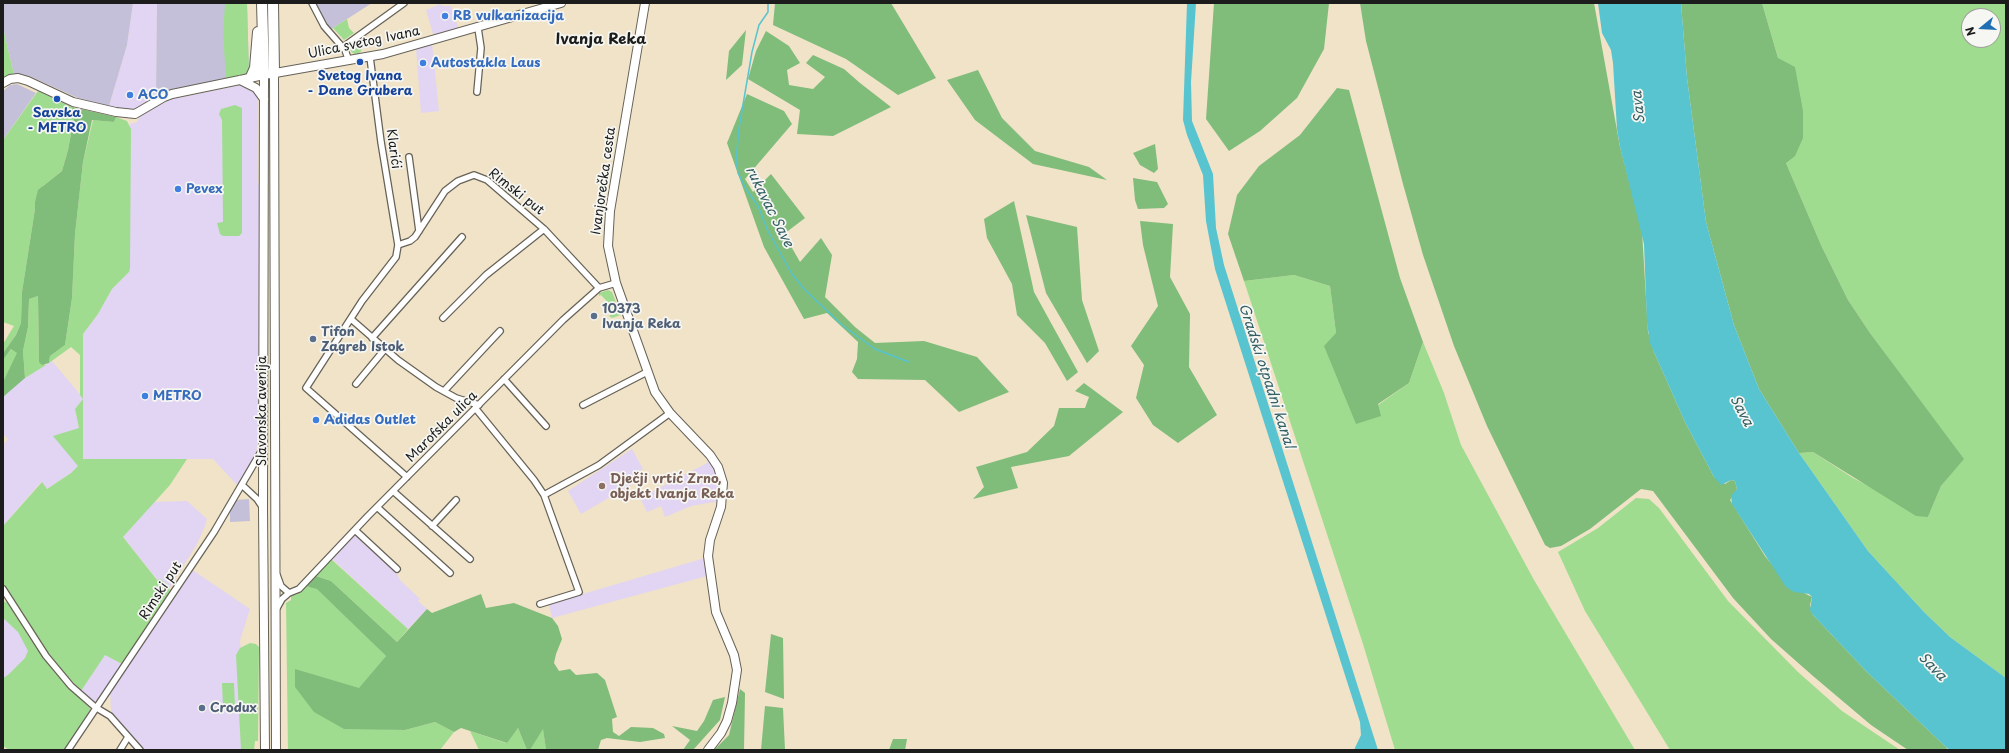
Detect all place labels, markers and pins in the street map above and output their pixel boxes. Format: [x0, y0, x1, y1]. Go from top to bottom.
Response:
place label: RB vulkanizacija [453, 8, 564, 24]
marker: RB vulkanizacija [440, 11, 450, 21]
place label: Autostakla Laus [431, 55, 540, 71]
marker: Svetog Ivana - Dane Grubera [355, 57, 365, 67]
marker: Autostakla Laus [418, 58, 428, 68]
place label: Svetog Ivana - Dane Grubera [307, 68, 413, 99]
place label: ACO [138, 87, 168, 103]
marker: ACO [125, 90, 135, 100]
marker: Savska - METRO [52, 94, 62, 104]
place label: Savska - METRO [28, 105, 86, 136]
place label: Pevex [186, 181, 222, 197]
marker: Pevex [173, 184, 183, 194]
place label: 10373 Ivanja Reka [602, 301, 681, 332]
marker: 10373 Ivanja Reka [589, 311, 599, 321]
place label: Tifon Zagreb Istok [321, 324, 404, 355]
marker: Tifon Zagreb Istok [308, 334, 318, 344]
place label: METRO [153, 388, 202, 404]
marker: METRO [140, 391, 150, 401]
place label: Adidas Outlet [324, 412, 416, 428]
marker: Adidas Outlet [311, 415, 321, 425]
place label: Dječji vrtić Zrno, objekt Ivanja Reka [610, 471, 734, 502]
marker: Dječji vrtić Zrno, objekt Ivanja Reka [597, 481, 607, 491]
place label: Crodux [210, 700, 257, 716]
marker: Crodux [197, 703, 207, 713]

